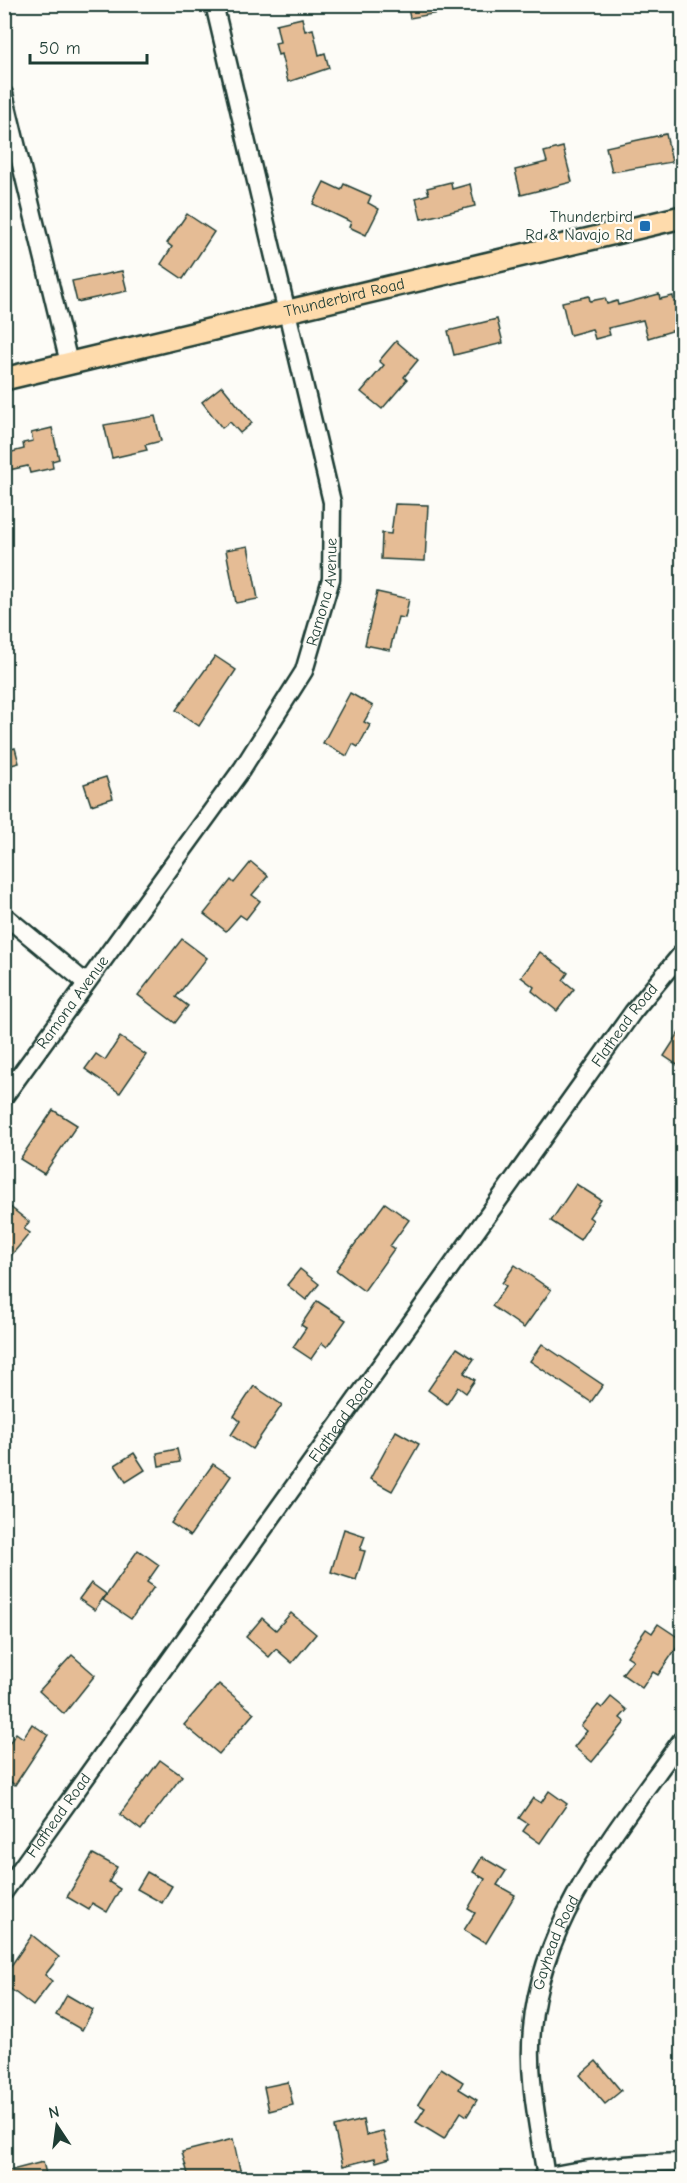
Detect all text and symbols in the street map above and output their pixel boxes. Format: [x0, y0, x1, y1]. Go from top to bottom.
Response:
scale bar [30, 27, 147, 65]
text: 50 m [39, 38, 81, 59]
place label: Thunderbird Rd & Navajo Rd [525, 208, 633, 244]
marker: Thunderbird Rd & Navajo Rd [638, 219, 652, 233]
street label: Thunderbird Road [282, 275, 406, 321]
street label: Ramona Avenue [303, 538, 341, 648]
street label: Ramona Avenue [33, 952, 112, 1052]
street label: Flathead Road [588, 980, 661, 1070]
street label: Flathead Road [305, 1375, 377, 1466]
street label: Flathead Road [23, 1770, 95, 1861]
street label: Gayhead Road [529, 1892, 583, 1992]
north arrow [27, 2096, 87, 2156]
text: N [47, 2102, 61, 2122]

